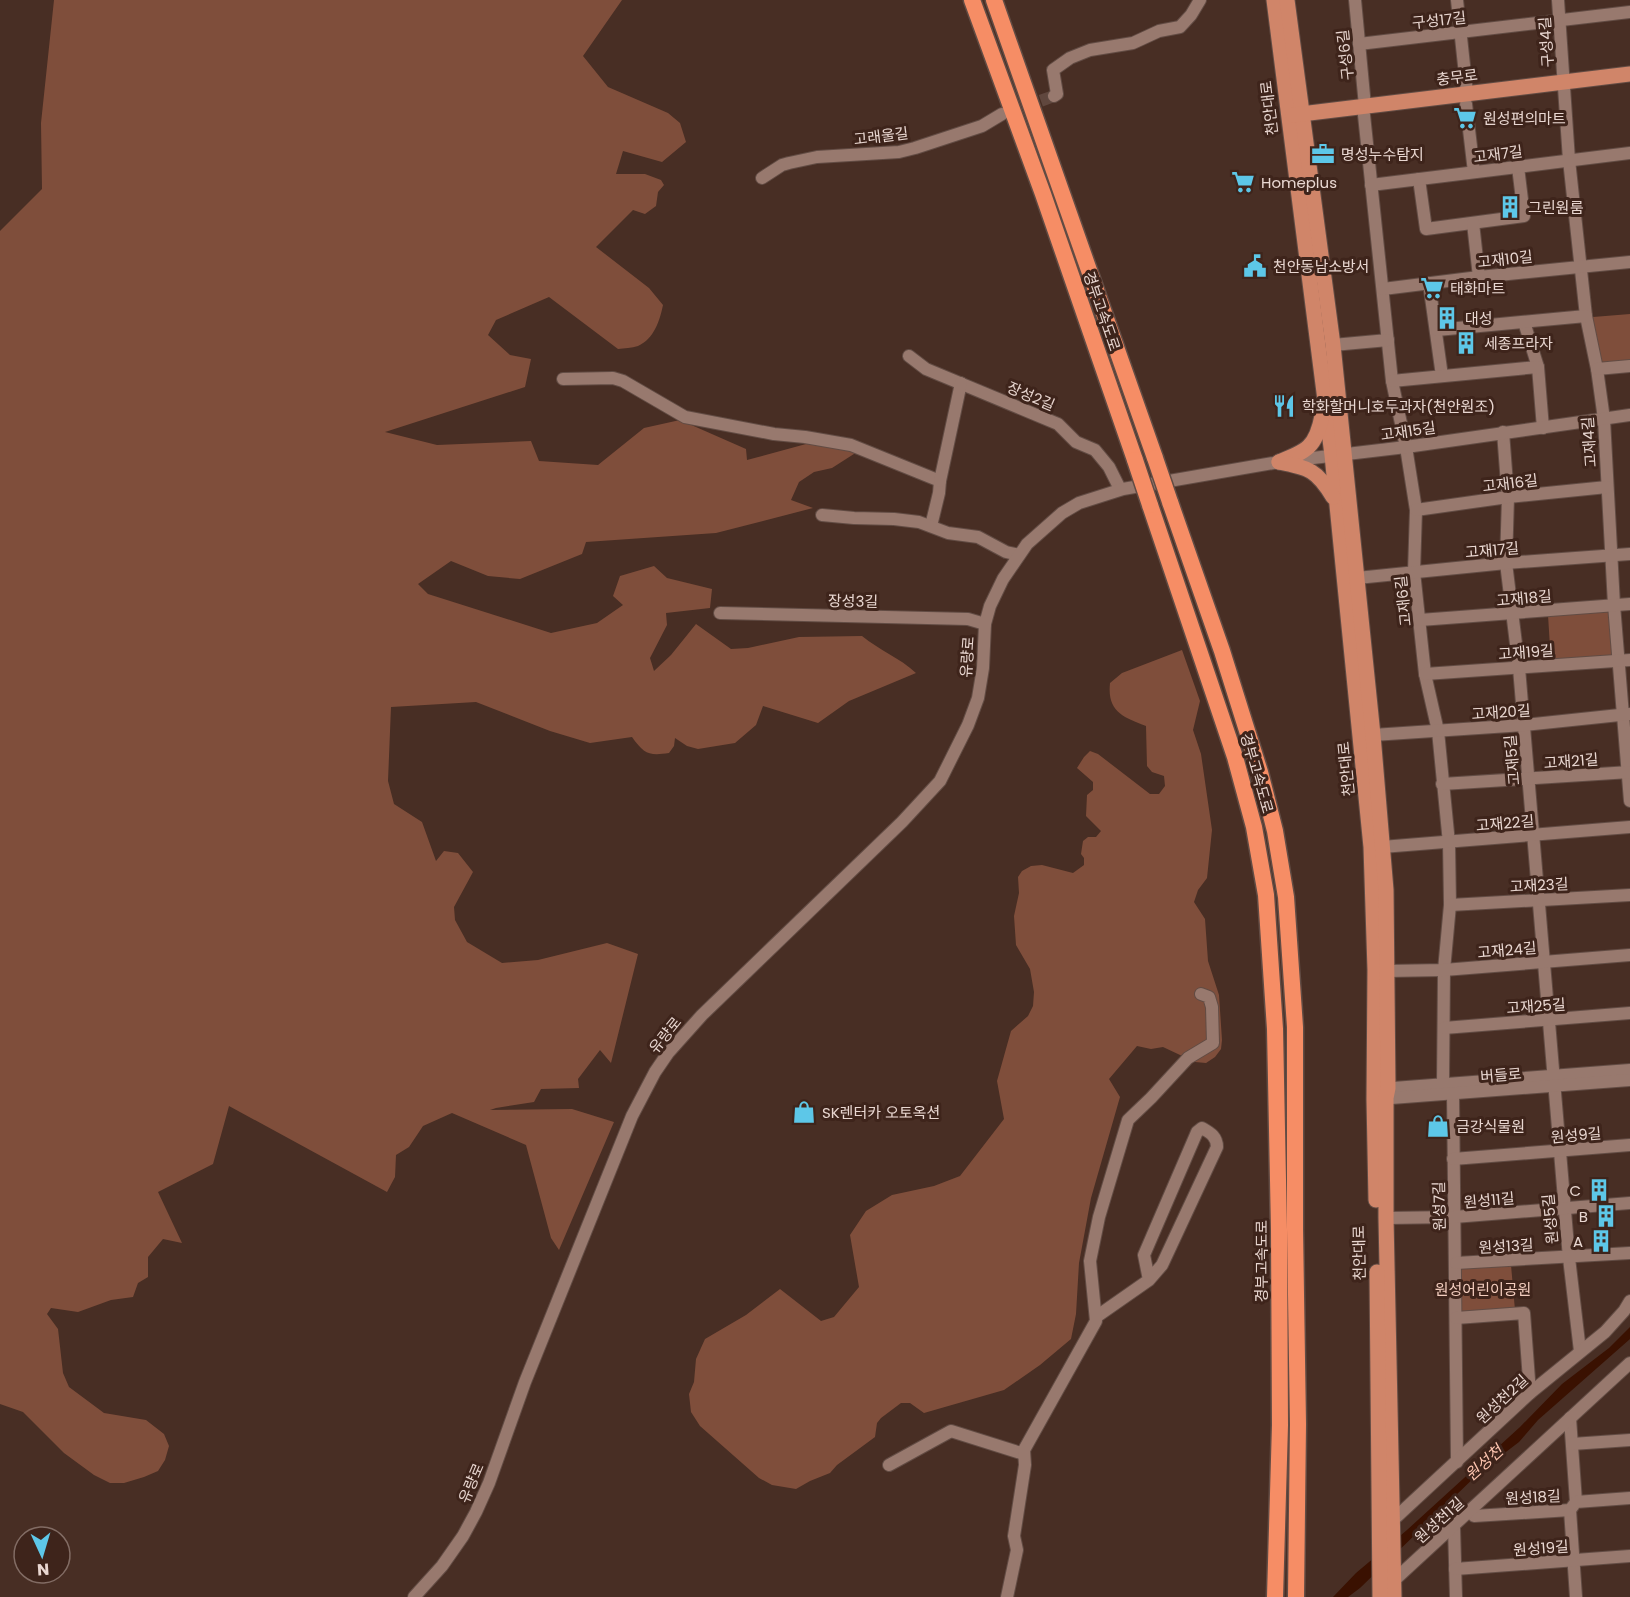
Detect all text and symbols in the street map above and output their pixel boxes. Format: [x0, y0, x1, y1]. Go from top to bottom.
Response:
street label: 구성17길 [1411, 7, 1467, 33]
street label: 구성4길 [1534, 16, 1558, 68]
street label: 구성6길 [1332, 29, 1358, 81]
street label: 충무로 [1435, 64, 1479, 90]
street label: 천안대로 [1255, 79, 1283, 137]
supermarket icon: 원성편의마트 [1452, 105, 1478, 131]
place label: 원성편의마트 [1483, 108, 1566, 129]
street label: 고래울길 [852, 122, 910, 150]
office icon: 명성누수탐지 [1310, 141, 1336, 167]
street label: 고재7길 [1472, 141, 1524, 167]
place label: 명성누수탐지 [1341, 144, 1424, 165]
supermarket icon: Homeplus [1230, 169, 1256, 195]
place label: Homeplus [1261, 172, 1337, 193]
building icon: 그린원룸 [1497, 194, 1523, 220]
place label: 그린원룸 [1528, 197, 1583, 218]
street label: 고재10길 [1476, 246, 1534, 272]
public building icon: 천안동남소방서 [1242, 253, 1268, 279]
place label: 천안동남소방서 [1273, 256, 1370, 277]
street label: 경부고속도로 [1079, 268, 1125, 354]
supermarket icon: 태화마트 [1419, 275, 1445, 301]
place label: 태화마트 [1450, 278, 1505, 299]
building icon: 대성 [1434, 305, 1460, 331]
place label: 대성 [1465, 308, 1493, 329]
building icon: 세종프라자 [1453, 330, 1479, 356]
place label: 세종프라자 [1484, 333, 1553, 354]
street label: 장성2길 [1004, 377, 1058, 415]
restaurant icon: 학화할머니호두과자(천안원조) [1271, 393, 1297, 419]
place label: 학화할머니호두과자(천안원조) [1302, 396, 1495, 417]
street label: 고재4길 [1577, 416, 1601, 468]
street label: 고재15길 [1379, 417, 1437, 445]
street label: 고재16길 [1481, 469, 1539, 497]
street label: 고재17길 [1464, 537, 1520, 563]
street label: 고재6길 [1390, 575, 1416, 627]
street label: 고재18길 [1495, 585, 1553, 611]
street label: 장성3길 [828, 590, 878, 612]
street label: 유량로 [955, 636, 979, 678]
street label: 고재19길 [1498, 640, 1554, 664]
street label: 고재20길 [1471, 699, 1531, 725]
street label: 경부고속도로 [1235, 730, 1279, 816]
street label: 고재5길 [1499, 734, 1525, 786]
street label: 천안대로 [1333, 740, 1359, 798]
street label: 고재21길 [1543, 749, 1599, 773]
street label: 고재22길 [1475, 810, 1535, 836]
street label: 고재23길 [1509, 873, 1569, 897]
street label: 고재24길 [1476, 937, 1538, 963]
street label: 고재25길 [1506, 993, 1566, 1019]
street label: 유량로 [644, 1012, 686, 1058]
street label: 버들로 [1479, 1063, 1523, 1087]
shop icon: SK렌터카 오토옥션 [791, 1099, 817, 1125]
place label: SK렌터카 오토옥션 [822, 1102, 940, 1123]
shop icon: 금강식물원 [1425, 1113, 1451, 1139]
place label: 금강식물원 [1456, 1116, 1525, 1137]
street label: 원성9길 [1550, 1122, 1602, 1148]
building icon: C [1586, 1177, 1612, 1203]
place label: C [1569, 1180, 1581, 1201]
street label: 원성7길 [1428, 1181, 1450, 1231]
street label: 원성11길 [1463, 1187, 1515, 1213]
street label: 원성5길 [1537, 1193, 1563, 1245]
building icon: B [1593, 1203, 1619, 1229]
place label: B [1579, 1206, 1588, 1227]
street label: 경부고속도로 [1251, 1220, 1272, 1302]
street label: 천안대로 [1348, 1225, 1370, 1281]
building icon: A [1588, 1228, 1614, 1254]
place label: A [1573, 1231, 1583, 1252]
street label: 원성13길 [1478, 1234, 1534, 1258]
park label: 원성어린이공원 [1435, 1279, 1531, 1300]
street label: 원성천2길 [1471, 1370, 1533, 1428]
water label: 원성천 [1460, 1438, 1510, 1486]
street label: 유량로 [453, 1460, 489, 1506]
street label: 원성18길 [1505, 1485, 1561, 1509]
street label: 원성천1길 [1410, 1492, 1468, 1548]
north arrow [12, 1525, 72, 1585]
street label: 원성19길 [1513, 1536, 1569, 1560]
text: N [36, 1558, 50, 1581]

